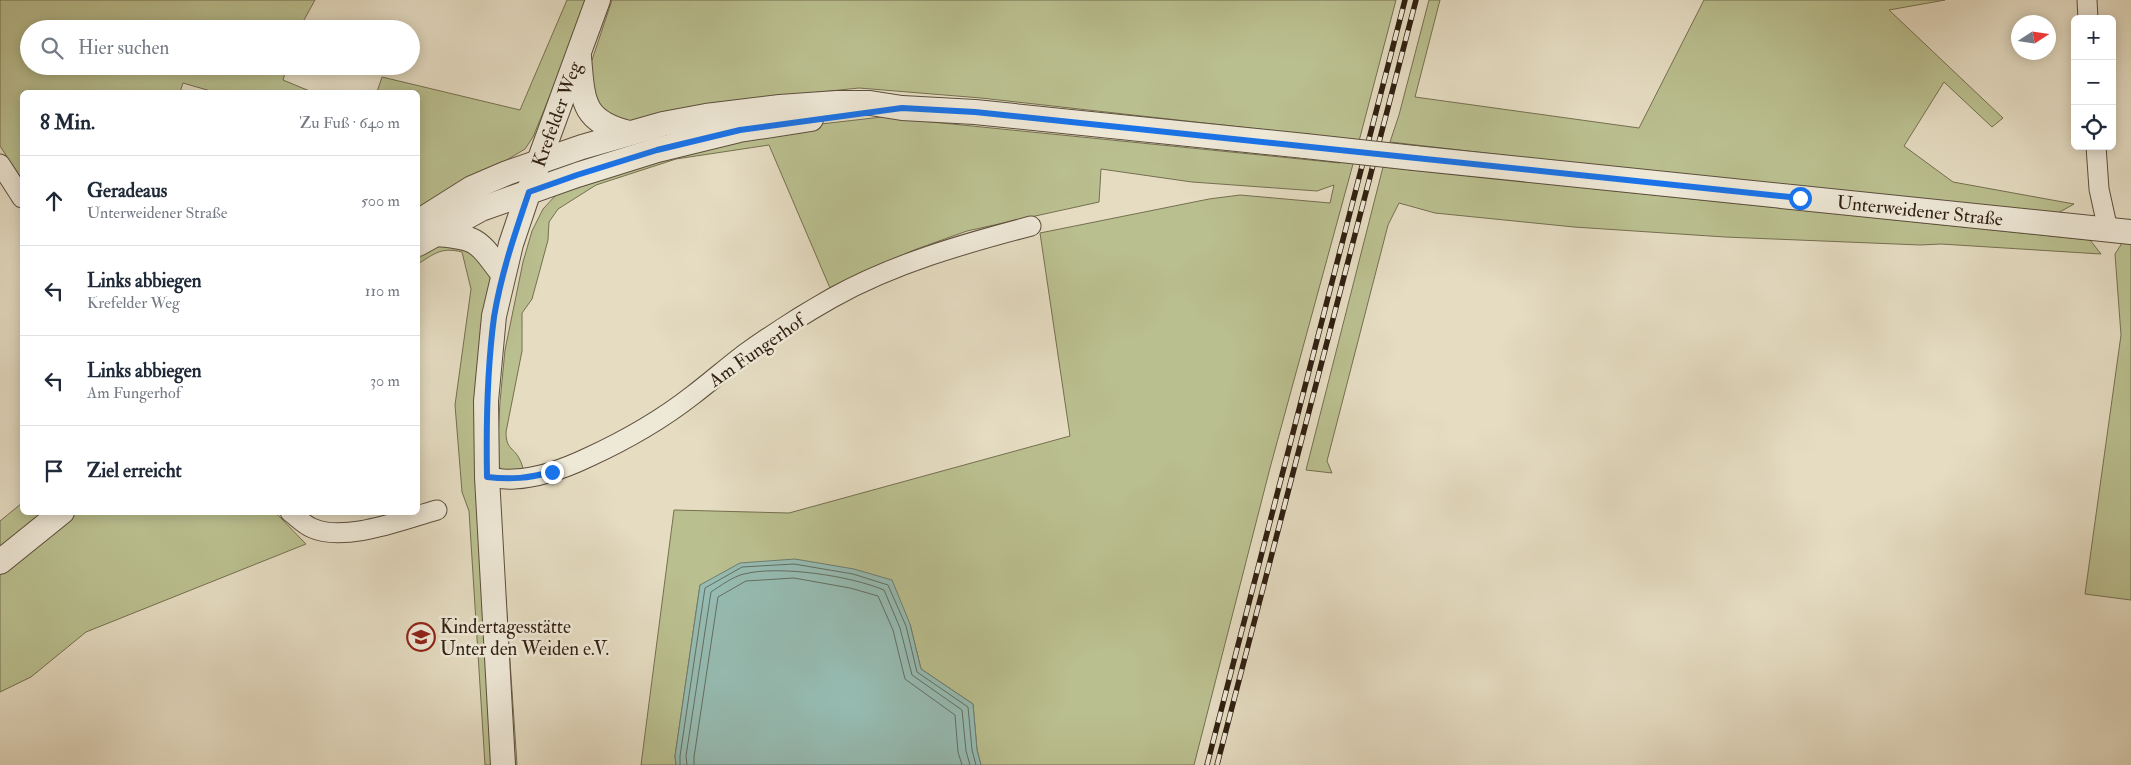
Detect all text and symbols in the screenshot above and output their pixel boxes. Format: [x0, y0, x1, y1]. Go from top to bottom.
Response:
north arrow [2011, 15, 2056, 60]
map controls [2071, 15, 2116, 150]
button: + [2071, 15, 2116, 60]
search box [20, 20, 420, 75]
icon: search [38, 34, 66, 62]
text: Hier suchen [78, 36, 169, 60]
street label: Krefelder Weg [527, 58, 587, 170]
button: − [2071, 60, 2116, 105]
button: locate [2071, 105, 2116, 150]
text: 8 Min. [40, 109, 95, 136]
text: Zu Fuß · 640 m [299, 113, 400, 133]
text: Geradeaus [87, 179, 167, 203]
icon: ahead [40, 187, 68, 215]
route start [1789, 187, 1812, 210]
street label: Unterweidener Straße [1836, 190, 2004, 232]
text: 500 m [361, 191, 400, 211]
text: Unterweidener Straße [87, 203, 227, 223]
text: Links abbiegen [87, 269, 201, 293]
icon: left [40, 277, 68, 305]
text: 110 m [365, 281, 400, 301]
text: Krefelder Weg [87, 293, 180, 313]
street label: Am Fungerhof [703, 307, 811, 393]
text: Links abbiegen [87, 359, 201, 383]
icon: left [40, 367, 68, 395]
text: 30 m [370, 371, 400, 391]
text: Am Fungerhof [87, 383, 181, 403]
icon: arrive [40, 457, 68, 485]
text: Ziel erreicht [87, 459, 182, 483]
route end [541, 461, 564, 484]
place label: Kindertagesstätte Unter den Weiden e.V. [440, 615, 609, 661]
school or university icon: Kindertagesstätte Unter den Weiden e.V. [406, 622, 436, 652]

